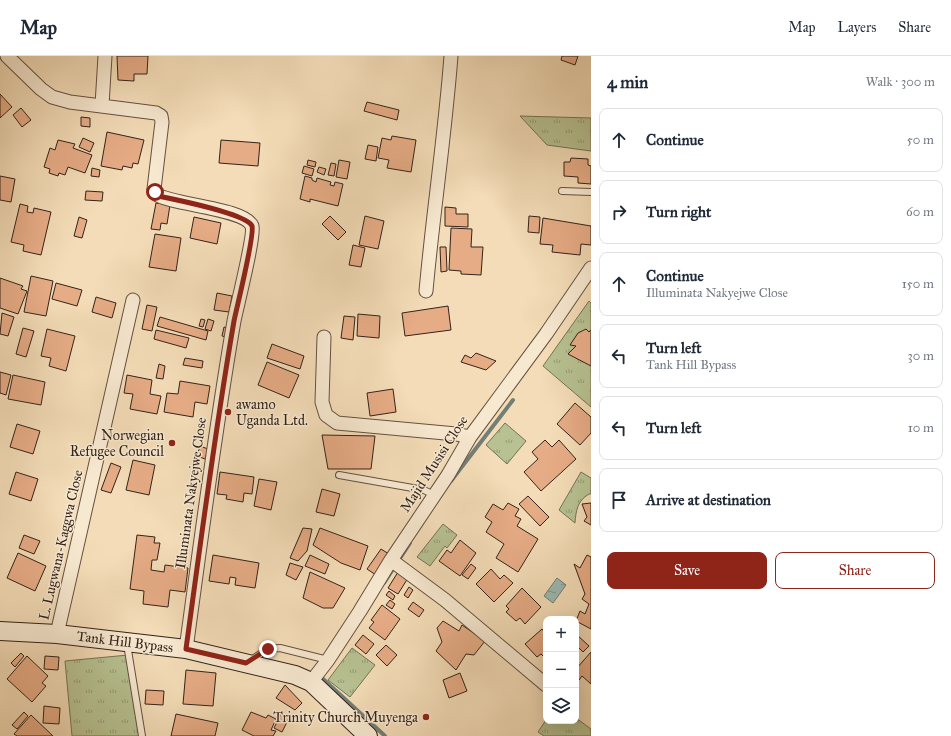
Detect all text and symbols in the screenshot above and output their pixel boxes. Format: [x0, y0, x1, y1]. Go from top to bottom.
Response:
text: Map [20, 16, 57, 39]
text: Map [788, 19, 816, 36]
text: Layers [838, 19, 876, 36]
text: Share [898, 19, 931, 36]
text: 4 min [607, 72, 648, 93]
text: Walk · 300 m [866, 74, 935, 90]
icon: ahead [608, 129, 630, 151]
text: Continue [646, 131, 704, 149]
text: 50 m [907, 132, 934, 148]
route start [146, 183, 164, 201]
icon: right [608, 201, 630, 223]
text: Turn right [646, 203, 711, 221]
text: 60 m [906, 204, 934, 220]
text: Continue [646, 267, 704, 285]
icon: ahead [608, 273, 630, 295]
text: 150 m [902, 276, 934, 292]
text: Illuminata Nakyejwe Close [646, 285, 788, 301]
text: Turn left [646, 339, 702, 357]
icon: left [608, 345, 630, 367]
text: 30 m [908, 348, 934, 364]
text: Tank Hill Bypass [646, 357, 736, 373]
place label: awamo Uganda Ltd. [236, 396, 308, 429]
marker: awamo Uganda Ltd. [223, 407, 233, 417]
street label: Majid Musisi Close [396, 412, 472, 515]
street label: Illuminata Nakyejwe Close [172, 416, 210, 570]
icon: left [608, 417, 630, 439]
text: Turn left [646, 419, 702, 437]
text: 10 m [908, 420, 934, 436]
place label: Norwegian Refugee Council [70, 427, 164, 460]
marker: Norwegian Refugee Council [167, 438, 177, 448]
street label: L. Lugwana-Kaggwa Close [35, 468, 87, 622]
icon: arrive [608, 489, 630, 511]
text: Arrive at destination [646, 491, 771, 509]
button: Save [607, 552, 767, 589]
button: Share [775, 552, 935, 589]
map controls [543, 616, 579, 724]
button: + [543, 616, 579, 652]
street label: Tank Hill Bypass [76, 628, 174, 656]
route end [259, 640, 277, 658]
button: − [543, 652, 579, 688]
button: layers [543, 688, 579, 724]
place label: Trinity Church Muyenga [273, 709, 418, 726]
marker: Trinity Church Muyenga [421, 712, 431, 722]

